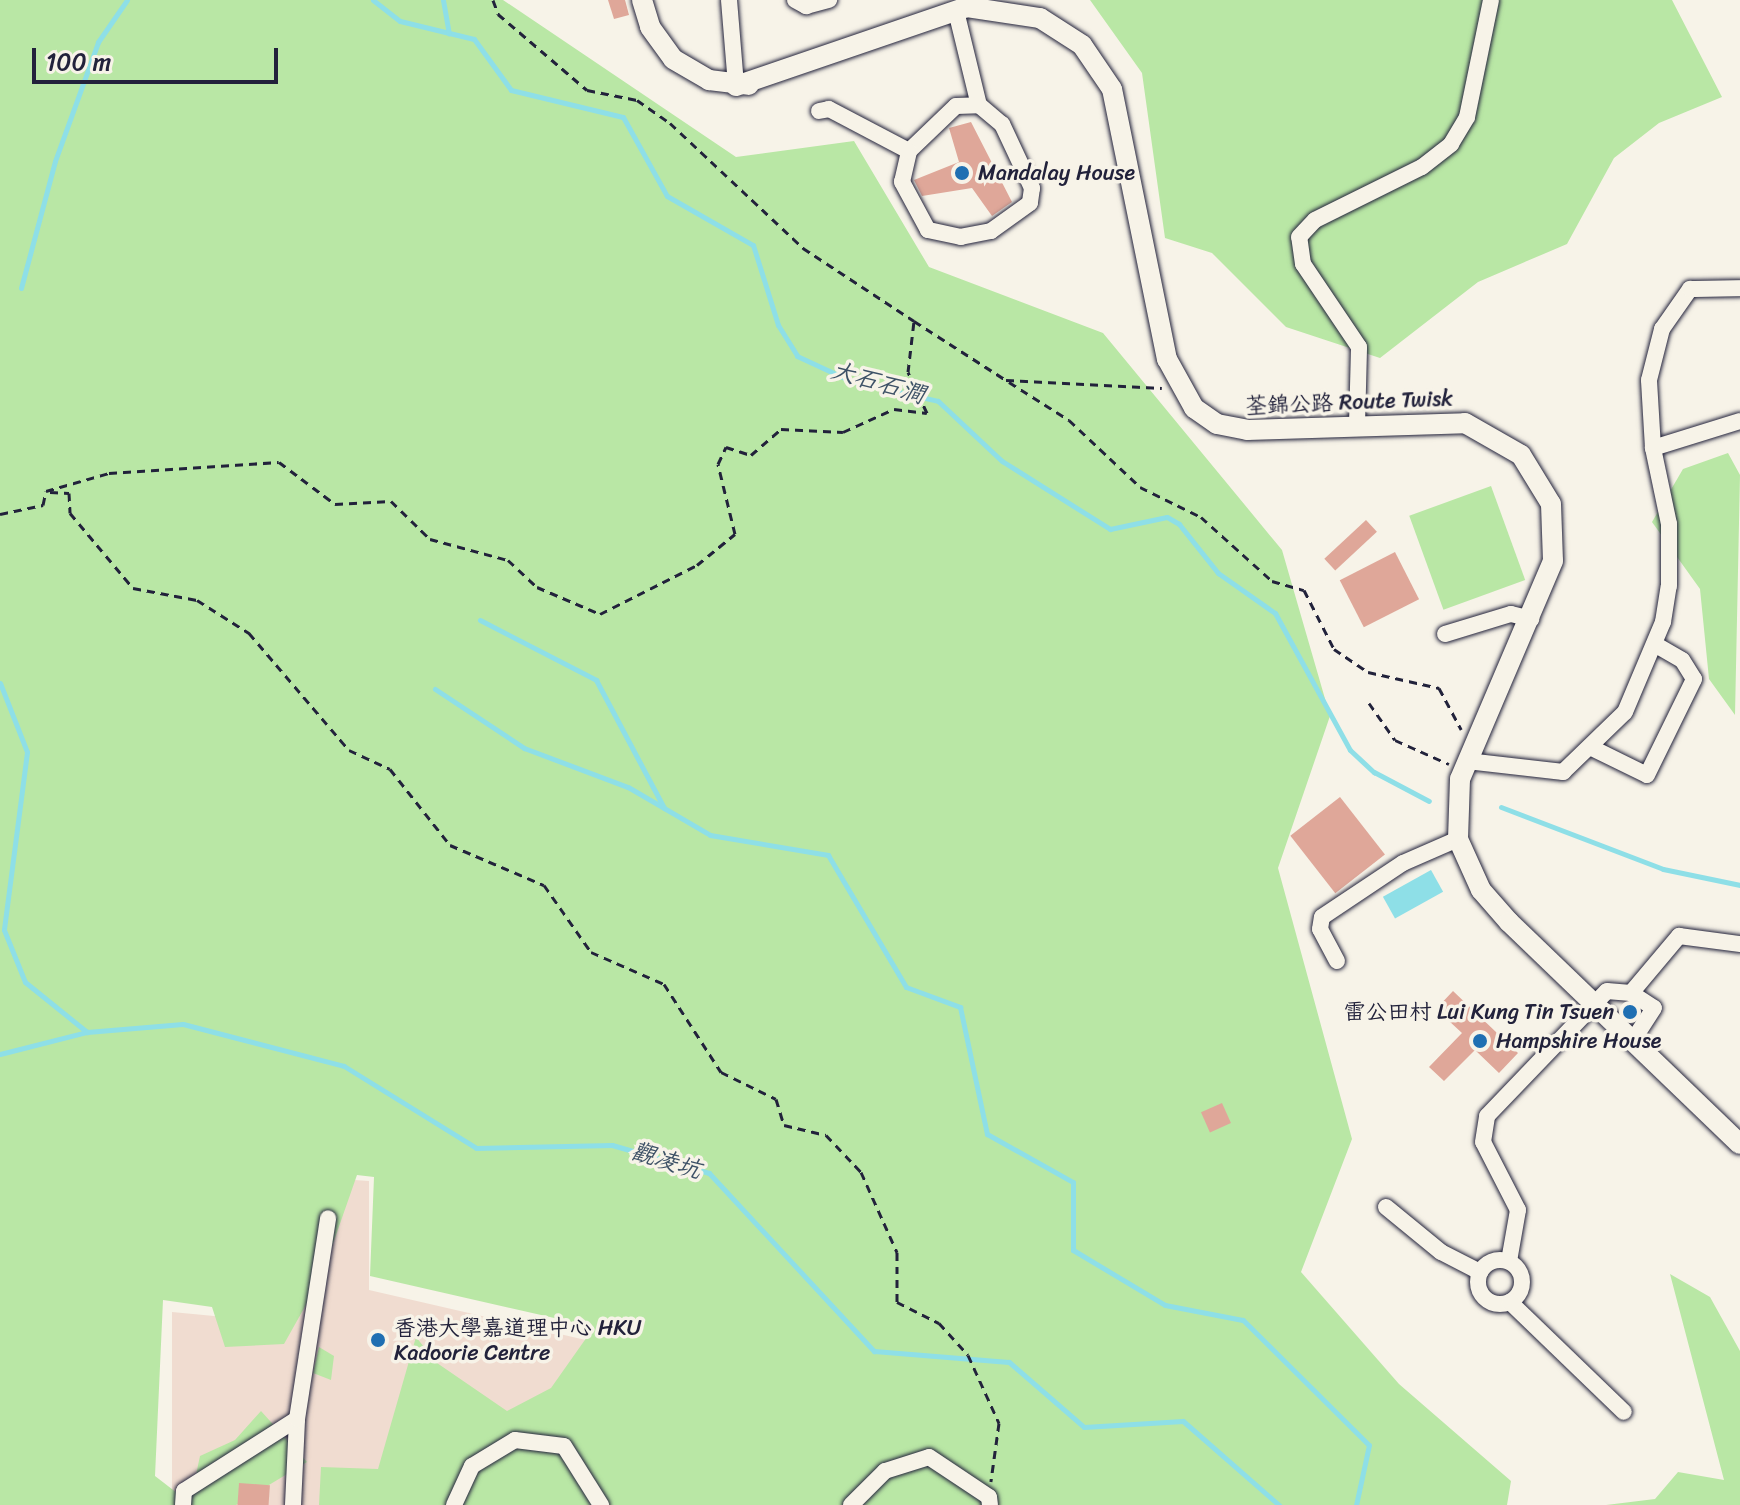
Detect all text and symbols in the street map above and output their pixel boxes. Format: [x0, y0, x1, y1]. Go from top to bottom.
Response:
scale bar [36, 32, 282, 82]
text: 100 m [46, 41, 111, 83]
place label: Mandalay House [978, 160, 1135, 186]
marker: Mandalay House [953, 164, 971, 182]
water label: 大石石澗 [828, 356, 928, 410]
street label: 荃錦公路 Route Twisk [1244, 385, 1454, 419]
place label: 雷公田村 Lui Kung Tin Tsuen [1341, 999, 1614, 1025]
marker: 雷公田村 Lui Kung Tin Tsuen [1621, 1003, 1639, 1021]
place label: Hampshire House [1496, 1028, 1662, 1054]
marker: Hampshire House [1471, 1032, 1489, 1050]
water label: 觀凌坑 [627, 1137, 705, 1185]
place label: 香港大學嘉道理中心 HKU Kadoorie Centre [394, 1314, 641, 1366]
marker: 香港大學嘉道理中心 HKU Kadoorie Centre [369, 1331, 387, 1349]

